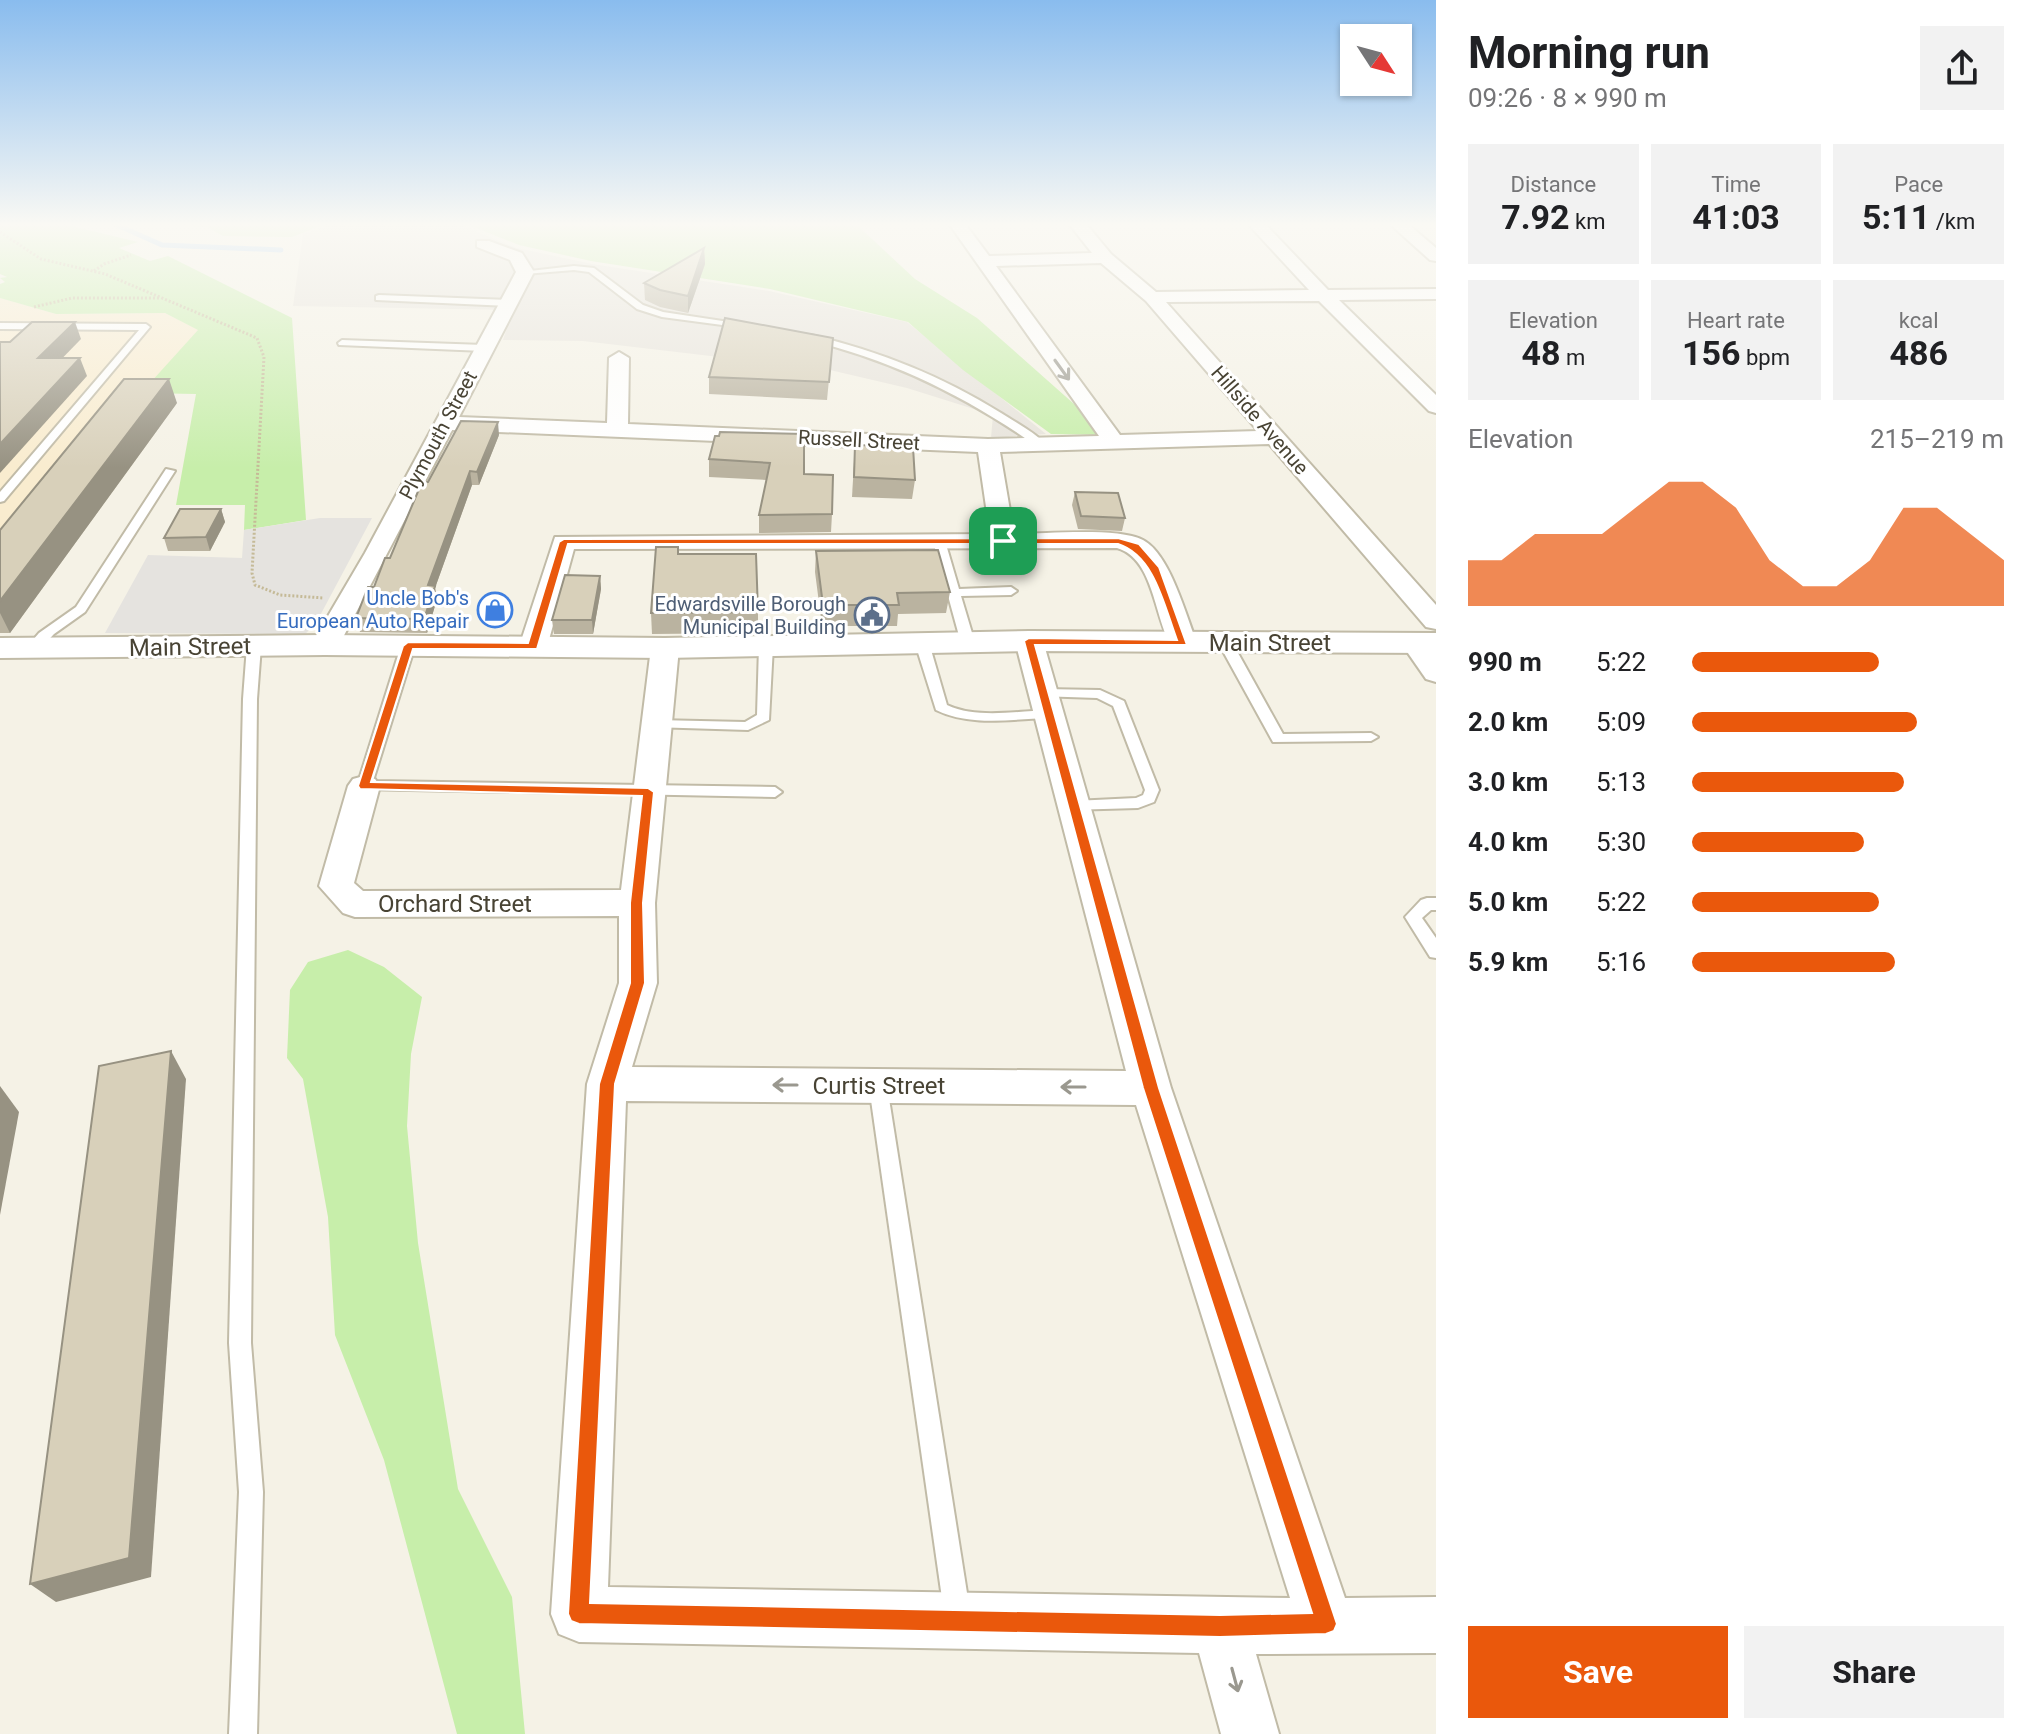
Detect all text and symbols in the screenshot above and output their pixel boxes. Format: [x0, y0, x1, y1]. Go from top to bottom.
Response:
north arrow [1340, 24, 1412, 96]
map controls [1340, 24, 1412, 96]
button: share [1920, 26, 2004, 110]
text: Morning run [1468, 27, 1710, 79]
text: 09:26 · 8 × 990 m [1468, 83, 1667, 113]
text: Distance [1511, 172, 1596, 197]
text: Time [1711, 172, 1761, 197]
text: Pace [1894, 172, 1943, 197]
text: 7.92 [1501, 197, 1570, 237]
text: 41:03 [1692, 197, 1780, 237]
text: 5:11 [1862, 197, 1930, 237]
text: km [1570, 209, 1605, 234]
text: /km [1930, 209, 1975, 234]
text: Elevation [1509, 308, 1598, 333]
text: Heart rate [1687, 308, 1785, 333]
text: kcal [1899, 308, 1939, 333]
text: 48 [1521, 333, 1560, 373]
text: 156 [1682, 333, 1741, 373]
text: 486 [1889, 333, 1948, 373]
text: m [1560, 345, 1585, 370]
text: bpm [1741, 345, 1790, 370]
one-way arrow [1054, 358, 1070, 380]
street label: Hillside Avenue [1206, 361, 1314, 479]
street label: Plymouth Street [394, 367, 482, 503]
text: Elevation [1468, 424, 1573, 454]
text: 215–219 m [1870, 424, 2004, 454]
street label: Russell Street [797, 425, 921, 455]
pin [969, 507, 1037, 575]
icon: arrive [981, 519, 1025, 563]
place label: Uncle Bob's European Auto Repair [277, 586, 469, 633]
shop icon: Uncle Bob's European Auto Repair [476, 591, 514, 629]
place label: Edwardsville Borough Municipal Building [654, 592, 846, 639]
public building icon: Edwardsville Borough Municipal Building [853, 596, 891, 634]
street label: Main Street [1209, 629, 1331, 657]
street label: Main Street [129, 632, 252, 662]
text: 990 m [1468, 647, 1542, 677]
text: 5:22 [1596, 647, 1646, 677]
text: 2.0 km [1468, 707, 1548, 737]
text: 5:09 [1596, 707, 1646, 737]
text: 3.0 km [1468, 767, 1548, 797]
text: 5:13 [1596, 767, 1646, 797]
text: 4.0 km [1468, 827, 1548, 857]
text: 5:30 [1596, 827, 1646, 857]
text: 5.0 km [1468, 887, 1548, 917]
text: 5:22 [1596, 887, 1646, 917]
street label: Orchard Street [378, 890, 532, 918]
text: 5.9 km [1468, 947, 1548, 977]
text: 5:16 [1596, 947, 1646, 977]
street label: Curtis Street [813, 1072, 946, 1100]
one-way arrow [772, 1077, 799, 1093]
one-way arrow [1060, 1079, 1087, 1095]
button: Save [1468, 1626, 1728, 1718]
button: Share [1744, 1626, 2004, 1718]
one-way arrow [1228, 1667, 1243, 1693]

